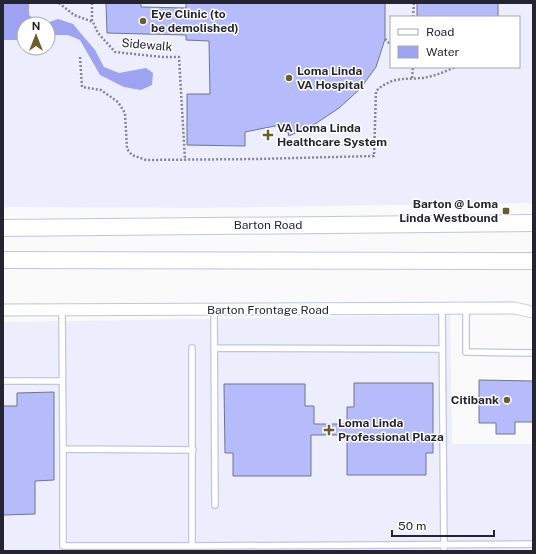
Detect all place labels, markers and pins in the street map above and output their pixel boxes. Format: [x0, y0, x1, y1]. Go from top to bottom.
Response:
place label: Eye Clinic (to be demolished) [151, 7, 238, 35]
marker: Eye Clinic (to be demolished) [138, 16, 148, 26]
place label: Loma Linda VA Hospital [297, 64, 364, 92]
marker: Loma Linda VA Hospital [284, 73, 294, 83]
place label: VA Loma Linda Healthcare System [277, 121, 387, 149]
marker: VA Loma Linda Healthcare System [262, 129, 274, 141]
place label: Barton @ Loma Linda Westbound [399, 197, 498, 225]
marker: Barton @ Loma Linda Westbound [501, 206, 511, 216]
place label: Citibank [451, 393, 499, 407]
marker: Citibank [502, 395, 512, 405]
place label: Loma Linda Professional Plaza [338, 416, 444, 444]
marker: Loma Linda Professional Plaza [323, 424, 335, 436]

